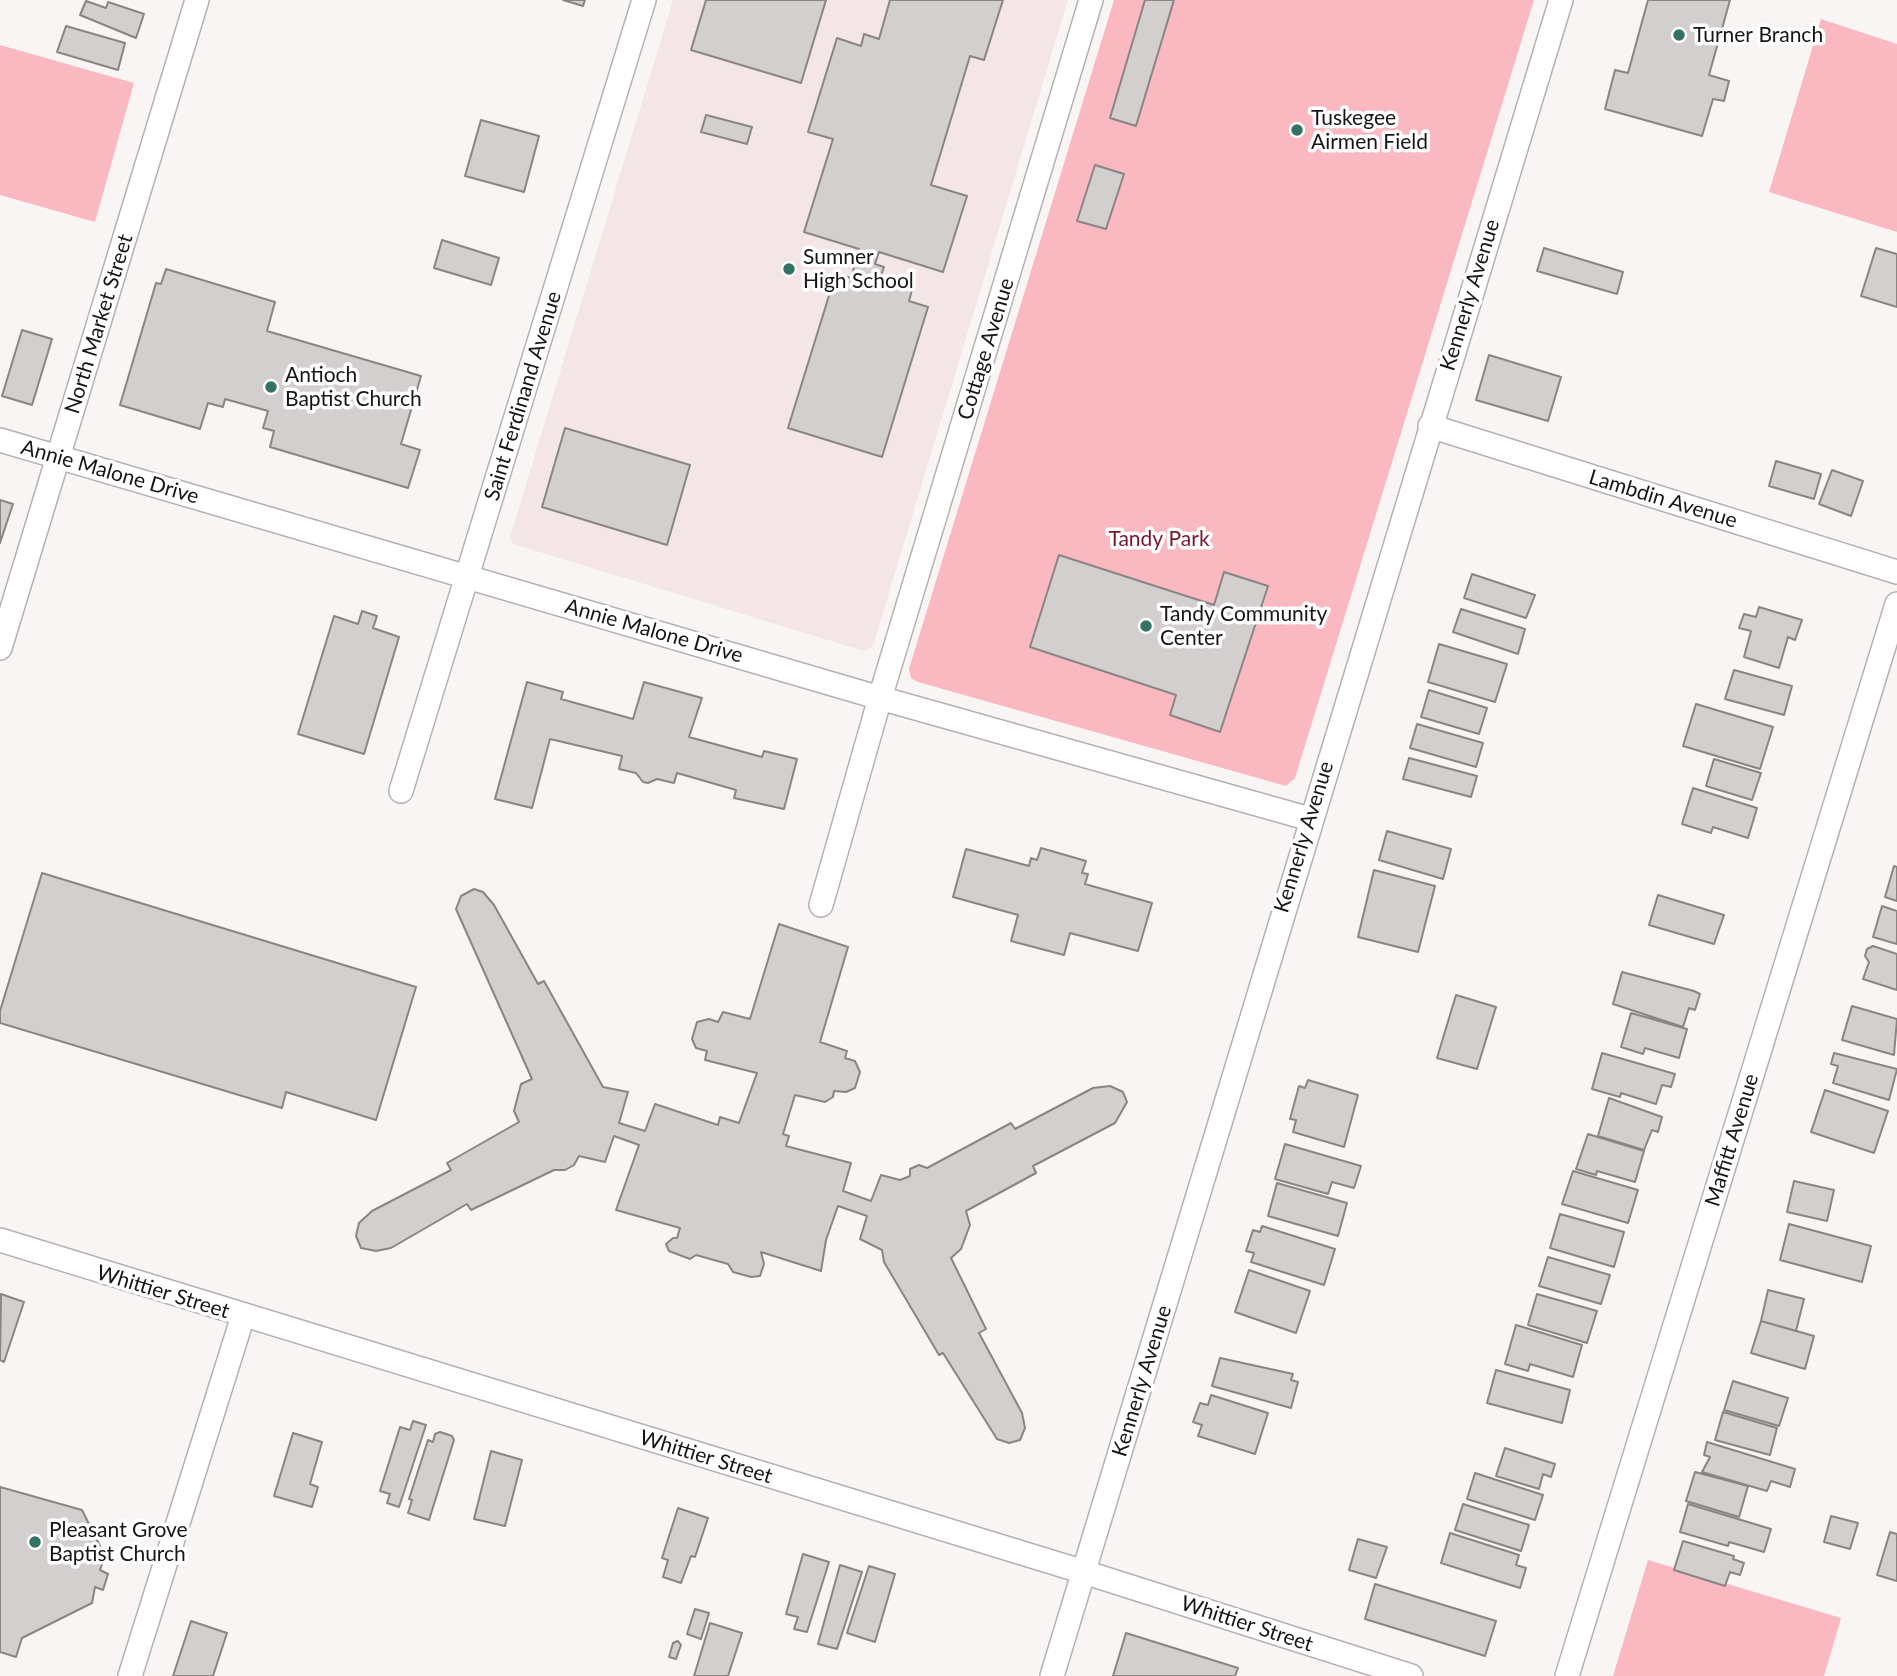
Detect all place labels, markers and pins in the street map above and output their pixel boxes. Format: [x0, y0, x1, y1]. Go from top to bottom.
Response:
place label: Turner Branch [1693, 22, 1823, 48]
marker: Turner Branch [1671, 27, 1687, 43]
place label: Tuskegee Airmen Field [1311, 105, 1428, 155]
marker: Tuskegee Airmen Field [1289, 122, 1305, 138]
place label: Sumner High School [803, 244, 914, 294]
marker: Sumner High School [781, 261, 797, 277]
place label: Antioch Baptist Church [285, 362, 422, 412]
marker: Antioch Baptist Church [263, 379, 279, 395]
place label: Tandy Community Center [1160, 601, 1327, 651]
marker: Tandy Community Center [1138, 618, 1154, 634]
place label: Pleasant Grove Baptist Church [49, 1517, 188, 1567]
marker: Pleasant Grove Baptist Church [27, 1534, 43, 1550]

